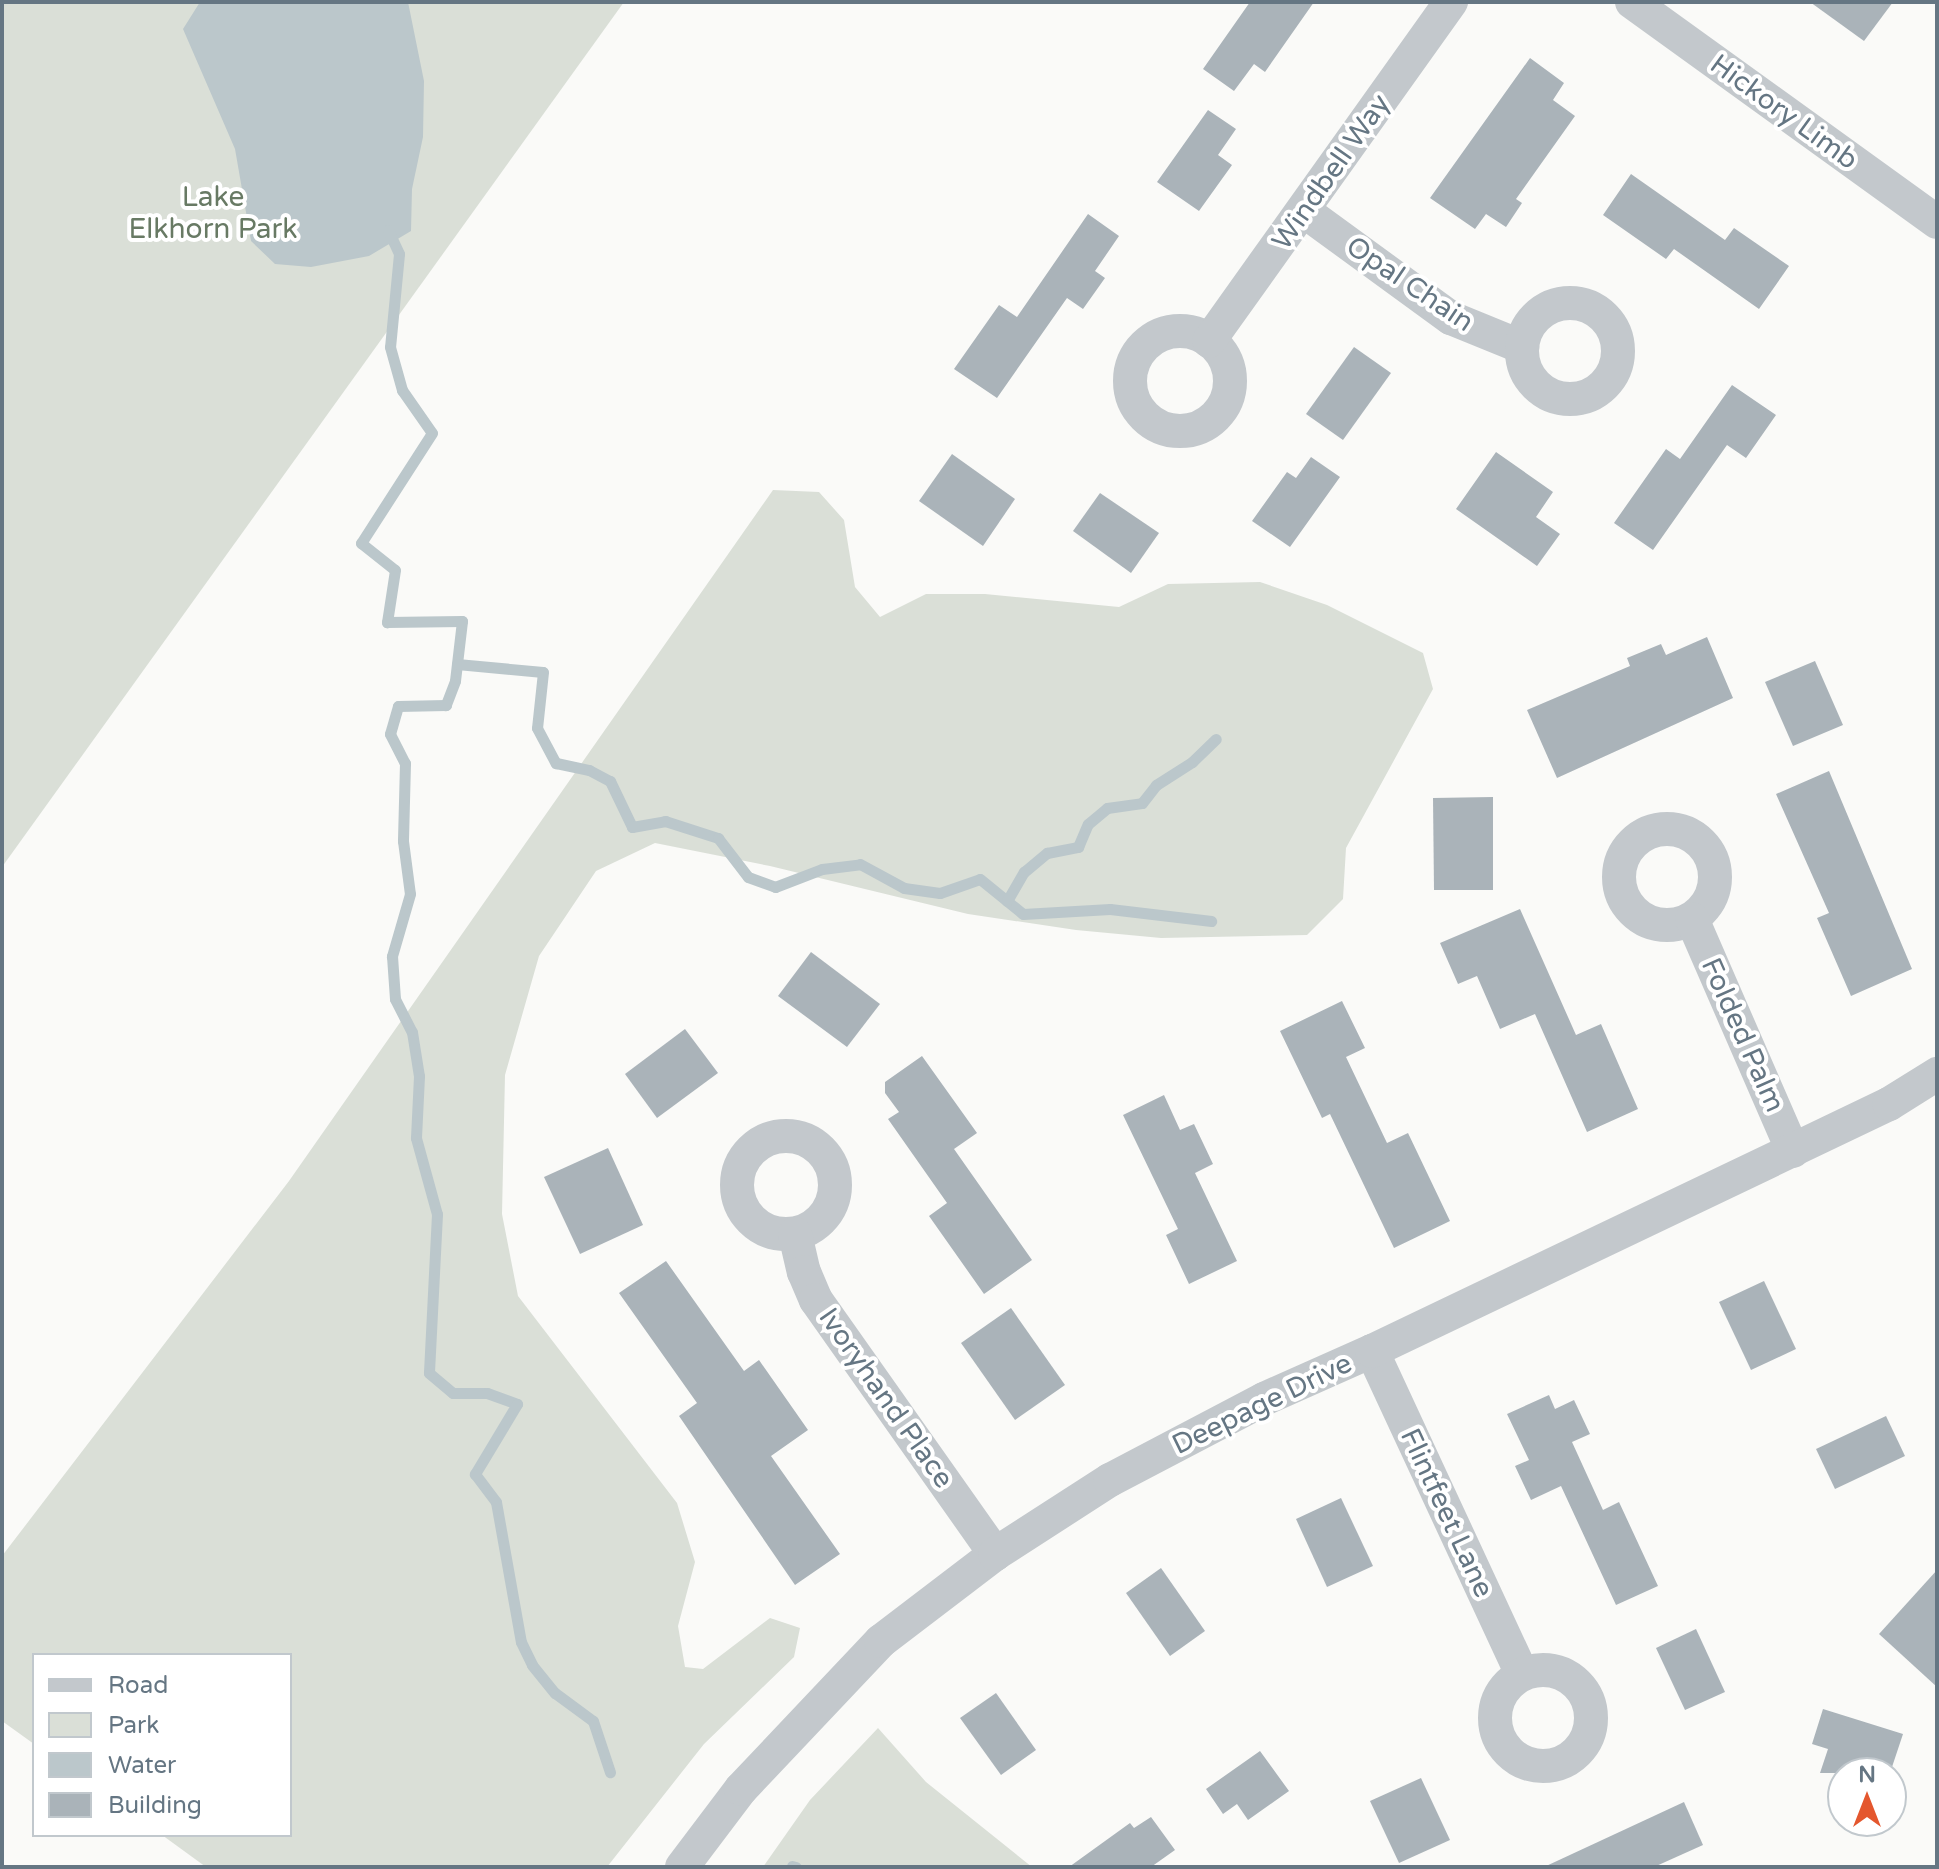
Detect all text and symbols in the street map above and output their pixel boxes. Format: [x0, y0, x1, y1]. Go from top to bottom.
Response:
street label: Hickory Limb [1704, 47, 1864, 177]
street label: Windbell Way [1265, 88, 1397, 256]
park label: Lake Elkhorn Park [128, 180, 298, 246]
street label: Opal Chain [1340, 229, 1480, 339]
street label: Folded Palm [1694, 953, 1792, 1117]
street label: Ivoryhand Place [811, 1302, 961, 1494]
street label: Deepage Drive [1167, 1346, 1357, 1462]
street label: Flintfeet Lane [1393, 1423, 1501, 1603]
legend [32, 1653, 292, 1837]
text: Road [108, 1671, 168, 1700]
text: Park [108, 1711, 159, 1740]
text: Water [108, 1751, 176, 1780]
north arrow [1827, 1757, 1907, 1837]
text: N [1858, 1762, 1876, 1788]
text: Building [108, 1791, 202, 1820]

